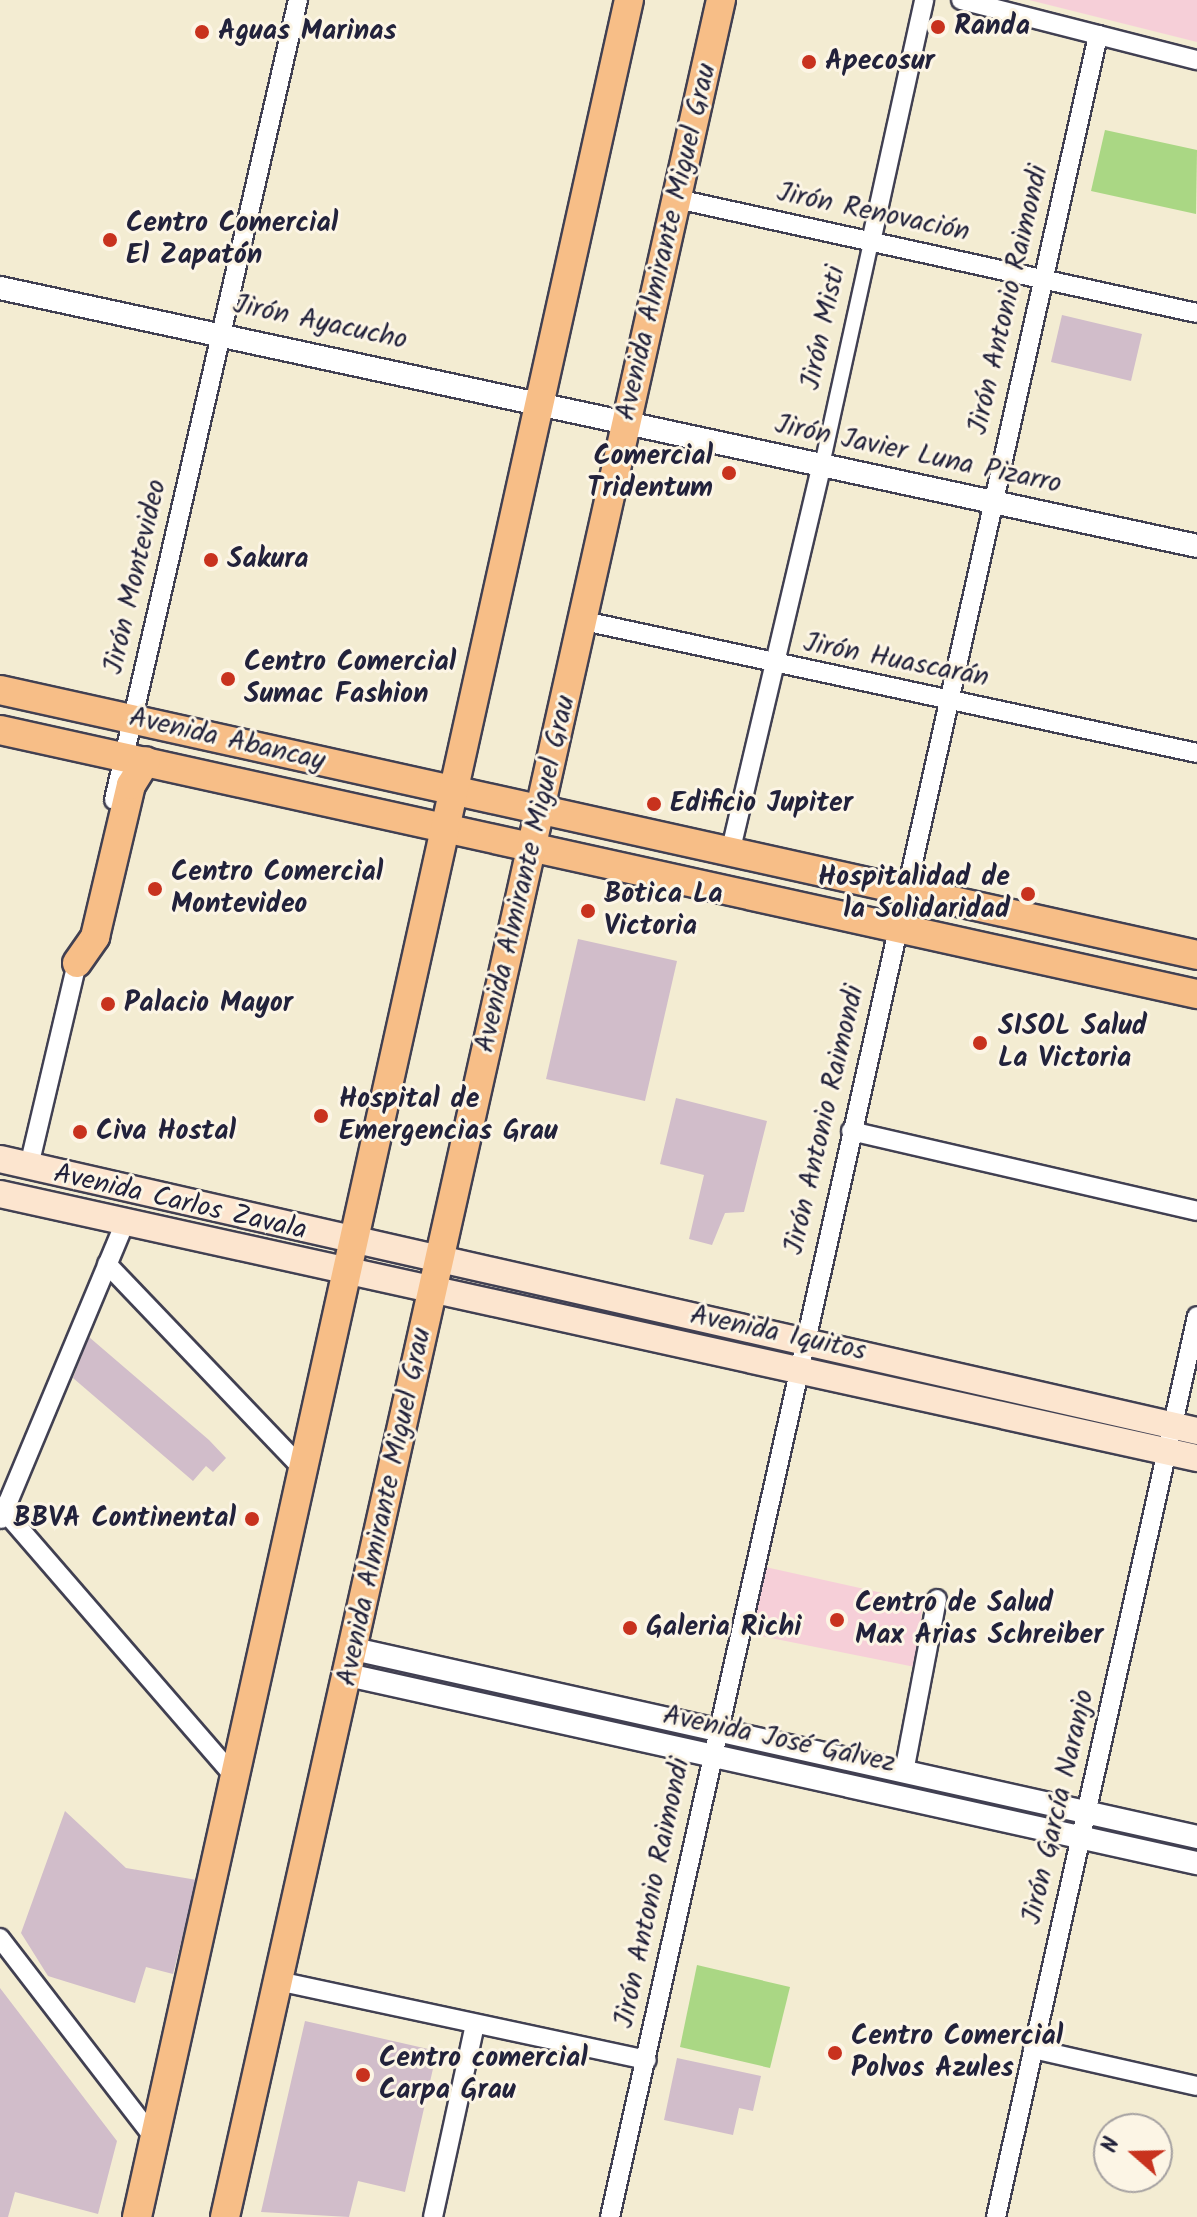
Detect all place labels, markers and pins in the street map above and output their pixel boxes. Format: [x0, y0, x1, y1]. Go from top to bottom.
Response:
place label: Randa [954, 10, 1030, 44]
place label: Aguas Marinas [218, 15, 397, 49]
marker: Randa [929, 18, 947, 36]
marker: Aguas Marinas [193, 23, 211, 41]
place label: Apecosur [825, 45, 935, 79]
marker: Apecosur [800, 53, 818, 71]
place label: Centro Comercial El Zapatón [126, 207, 338, 273]
marker: Centro Comercial El Zapatón [101, 231, 119, 249]
place label: Comercial Tridentum [587, 440, 713, 506]
marker: Comercial Tridentum [720, 464, 738, 482]
place label: Sakura [227, 543, 309, 577]
marker: Sakura [202, 551, 220, 569]
place label: Centro Comercial Sumac Fashion [244, 646, 456, 712]
marker: Centro Comercial Sumac Fashion [219, 670, 237, 688]
place label: Edificio Jupiter [670, 787, 853, 821]
marker: Edificio Jupiter [645, 795, 663, 813]
place label: Centro Comercial Montevideo [171, 856, 383, 922]
place label: Hospitalidad de la Solidaridad [818, 861, 1010, 927]
place label: Botica La Victoria [604, 878, 722, 944]
marker: Centro Comercial Montevideo [146, 880, 164, 898]
marker: Hospitalidad de la Solidaridad [1017, 883, 1039, 905]
marker: Botica La Victoria [579, 902, 597, 920]
place label: Palacio Mayor [124, 987, 293, 1021]
marker: Palacio Mayor [99, 995, 117, 1013]
place label: SISOL Salud La Victoria [998, 1010, 1147, 1076]
marker: SISOL Salud La Victoria [969, 1032, 991, 1054]
place label: Hospital de Emergencias Grau [339, 1083, 558, 1149]
marker: Hospital de Emergencias Grau [310, 1105, 332, 1127]
place label: Civa Hostal [96, 1115, 236, 1149]
marker: Civa Hostal [71, 1123, 89, 1141]
place label: BBVA Continental [13, 1502, 236, 1536]
marker: BBVA Continental [243, 1510, 261, 1528]
place label: Centro de Salud Max Arias Schreiber [855, 1587, 1103, 1653]
marker: Centro de Salud Max Arias Schreiber [826, 1609, 848, 1631]
place label: Galeria Richi [646, 1611, 801, 1645]
marker: Galeria Richi [621, 1619, 639, 1637]
place label: Centro Comercial Polvos Azules [851, 2020, 1063, 2086]
place label: Centro comercial Carpa Grau [379, 2042, 588, 2108]
marker: Centro Comercial Polvos Azules [826, 2044, 844, 2062]
marker: Centro comercial Carpa Grau [354, 2066, 372, 2084]

